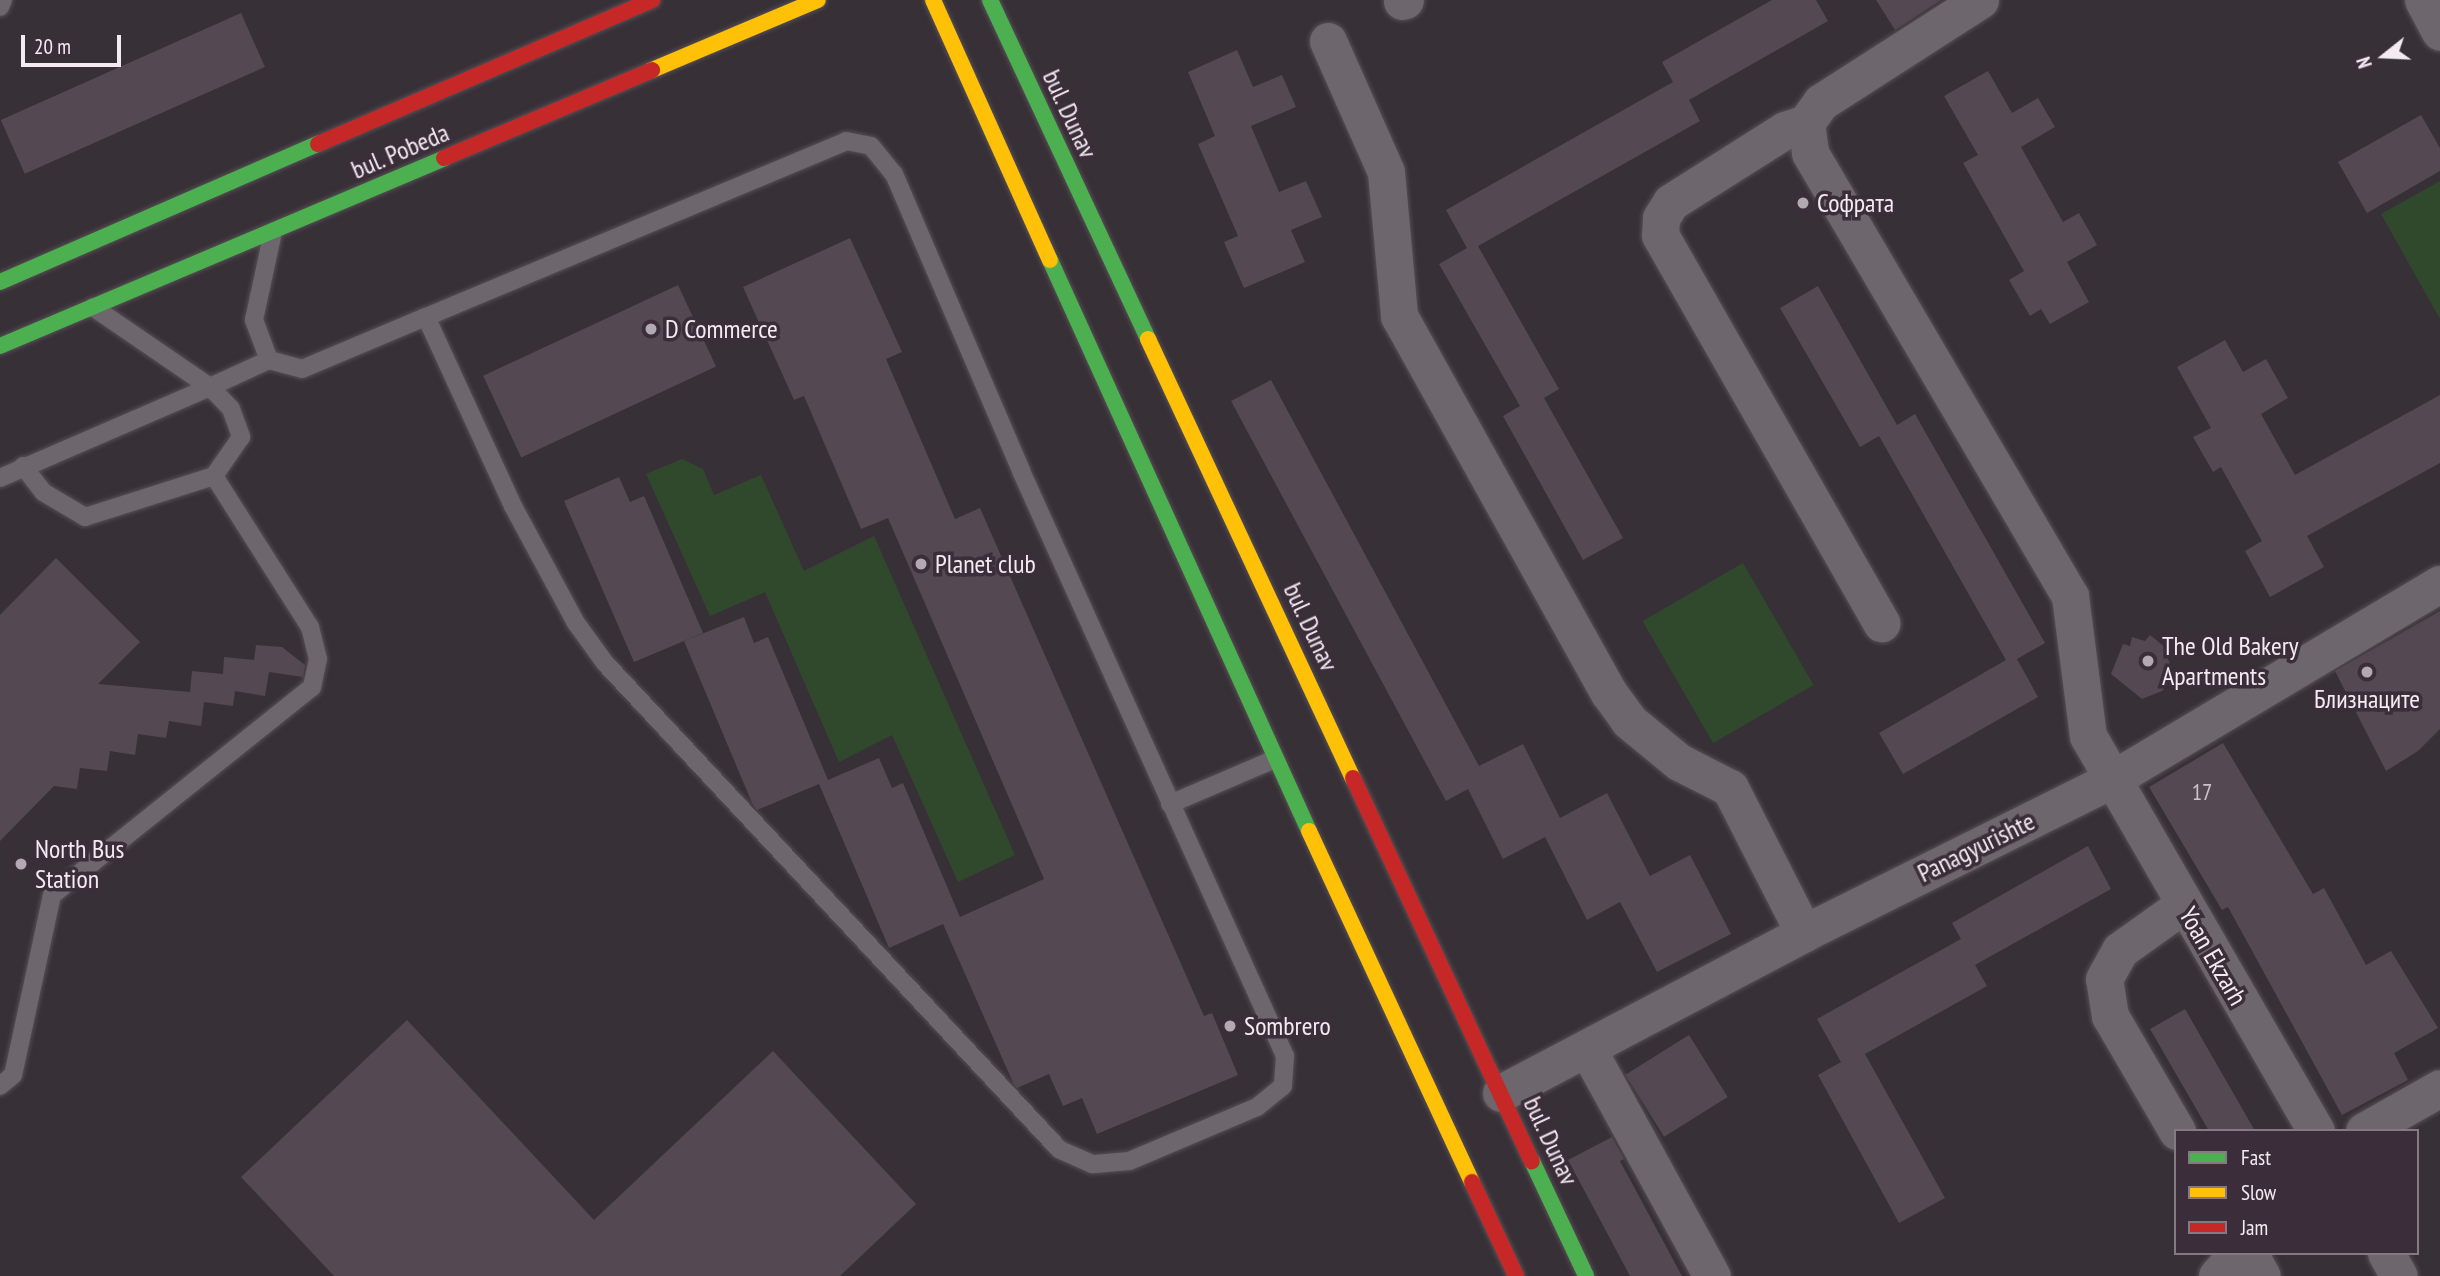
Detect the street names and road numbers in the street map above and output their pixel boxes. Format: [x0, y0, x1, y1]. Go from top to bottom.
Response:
street label: bul. Dunav [1036, 64, 1104, 164]
street label: bul. Pobeda [346, 116, 454, 186]
street label: bul. Dunav [1277, 577, 1345, 677]
street label: Panagyurishte [1912, 805, 2040, 889]
street label: Yoan Ekzarh [2172, 901, 2254, 1011]
street label: bul. Dunav [1517, 1091, 1585, 1191]

